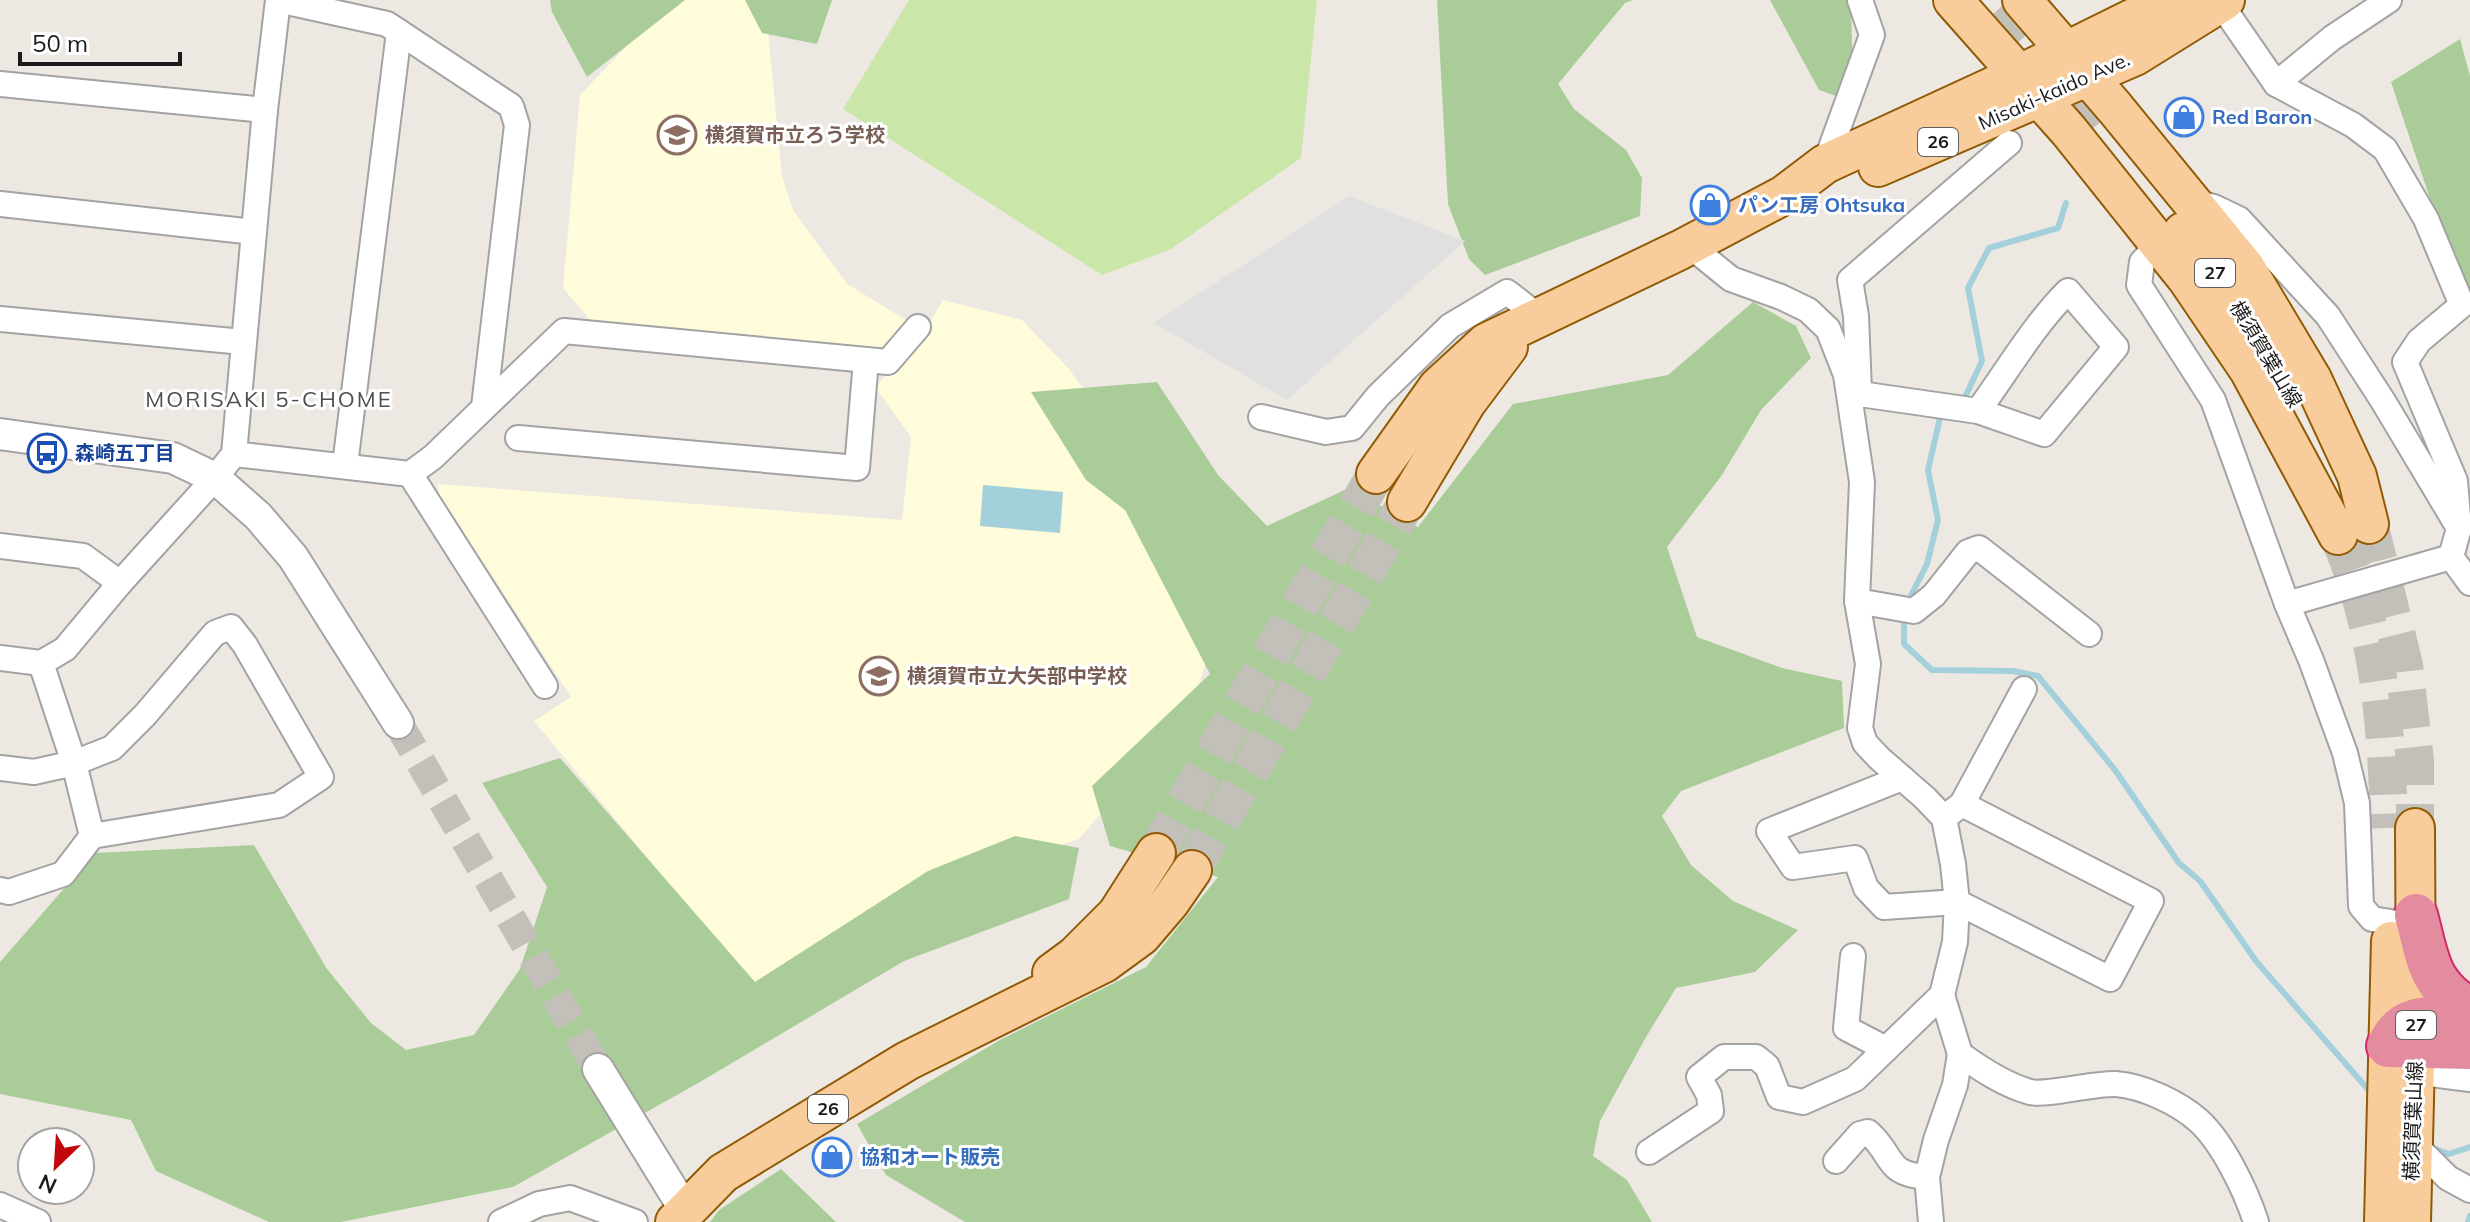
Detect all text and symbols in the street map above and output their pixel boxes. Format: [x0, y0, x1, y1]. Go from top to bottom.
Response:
scale bar [20, 16, 180, 66]
text: 50 m [32, 28, 88, 58]
street label: Misaki-kaido Ave. [1974, 46, 2133, 135]
shop icon: Red Baron [2163, 96, 2205, 138]
place label: Red Baron [2212, 104, 2312, 129]
school or university icon: 横須賀市立ろう学校 [656, 114, 698, 156]
place label: 横須賀市立ろう学校 [705, 122, 885, 147]
road number: 26 [1918, 128, 1958, 156]
shop icon: パン工房 Ohtsuka [1689, 184, 1731, 226]
place label: パン工房 Ohtsuka [1738, 192, 1905, 217]
road number: 27 [2195, 259, 2235, 287]
street label: 横須賀葉山線 [2225, 296, 2308, 412]
district label: MORISAKI 5-CHOME [145, 385, 393, 413]
bus stop icon: 森崎五丁目 [26, 432, 68, 474]
place label: 森崎五丁目 [75, 440, 175, 465]
school or university icon: 横須賀市立大矢部中学校 [858, 655, 900, 697]
place label: 横須賀市立大矢部中学校 [907, 663, 1127, 688]
road number: 27 [2396, 1011, 2436, 1039]
street label: 横須賀葉山線 [2398, 1061, 2427, 1181]
road number: 26 [808, 1095, 848, 1123]
north arrow [16, 1126, 96, 1206]
shop icon: 協和オート販売 [811, 1136, 853, 1178]
place label: 協和オート販売 [860, 1144, 1000, 1169]
text: N [34, 1168, 61, 1200]

